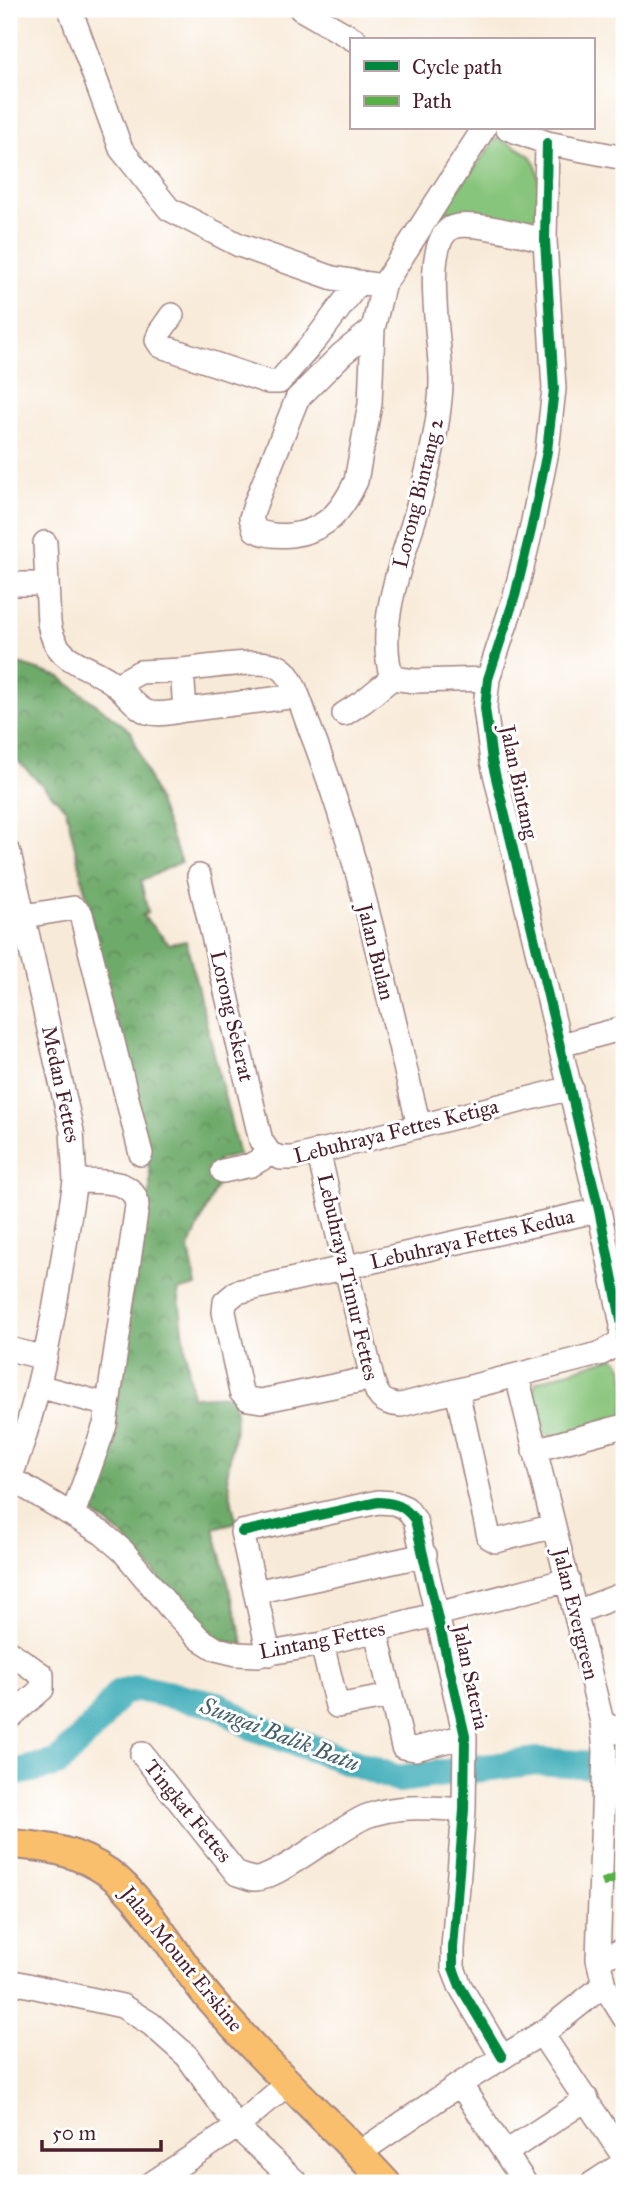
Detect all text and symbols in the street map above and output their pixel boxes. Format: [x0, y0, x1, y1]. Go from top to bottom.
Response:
legend [350, 38, 594, 130]
text: Cycle path [412, 54, 503, 80]
text: Path [412, 88, 452, 114]
street label: Lorong Bintang 2 [387, 415, 449, 571]
street label: Jalan Bintang [494, 721, 544, 841]
street label: Jalan Bulan [351, 899, 401, 1003]
street label: Lorong Sekerat [204, 948, 260, 1085]
street label: Medan Fettes [36, 1023, 86, 1145]
street label: Lebuhraya Fettes Ketiga [291, 1093, 501, 1169]
street label: Lebuhraya Timur Fettes [312, 1171, 384, 1383]
street label: Lebuhraya Fettes Kedua [367, 1203, 577, 1275]
street label: Jalan Evergreen [547, 1544, 605, 1683]
street label: Lintang Fettes [257, 1615, 387, 1665]
street label: Jalan Sateria [447, 1620, 495, 1732]
water label: Sungai Balik Batu [196, 1690, 363, 1777]
street label: Tingkat Fettes [139, 1754, 237, 1868]
street label: Jalan Mount Erskine [114, 1879, 249, 2037]
scale bar [42, 2108, 161, 2152]
text: 50 m [52, 2120, 97, 2146]

